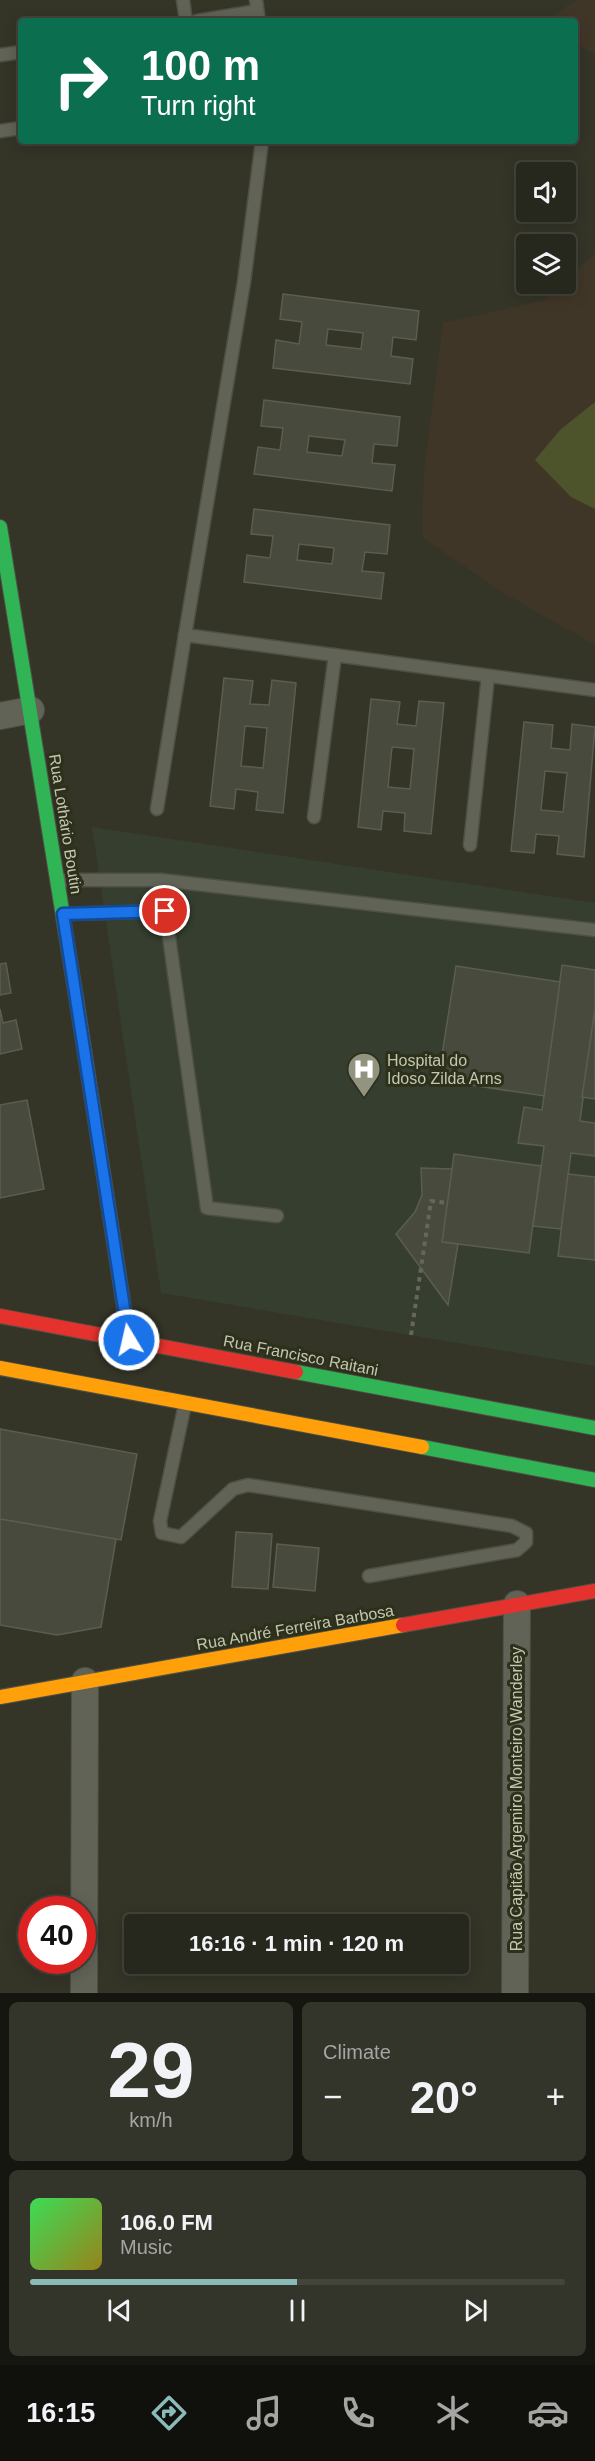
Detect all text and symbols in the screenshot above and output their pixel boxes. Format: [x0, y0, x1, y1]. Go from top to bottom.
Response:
icon: right [42, 42, 120, 120]
text: 100 m [141, 42, 260, 89]
text: Turn right [141, 91, 256, 121]
map controls [516, 162, 576, 294]
button: sound [516, 162, 576, 222]
button: layers [516, 234, 576, 294]
street label: Rua Lothário Boutin [46, 753, 85, 895]
pin [139, 885, 190, 936]
icon: arrive [148, 894, 181, 927]
hospital icon: Hospital do Idoso Zilda Arns [346, 1051, 382, 1098]
place label: Hospital do Idoso Zilda Arns [387, 1052, 502, 1087]
position arrow [97, 1308, 161, 1372]
street label: Rua Francisco Raitani [222, 1332, 380, 1379]
street label: Rua André Ferreira Barbosa [195, 1602, 395, 1653]
street label: Rua Capitão Argemiro Monteiro Wanderley [508, 1647, 525, 1951]
speed limit sign: 40 [18, 1896, 96, 1974]
text: 16:16 · 1 min · 120 m [189, 1931, 404, 1956]
text: 29 [108, 2026, 194, 2114]
text: Climate [323, 2041, 391, 2063]
text: 20° [410, 2072, 478, 2123]
text: − [323, 2078, 342, 2115]
text: + [546, 2078, 565, 2115]
text: km/h [129, 2109, 173, 2131]
text: 106.0 FM [120, 2210, 213, 2235]
text: Music [120, 2236, 172, 2258]
icon: previous [103, 2294, 136, 2327]
icon: pause [281, 2294, 314, 2327]
icon: next [459, 2294, 492, 2327]
icon: directions [148, 2392, 190, 2434]
icon: music [243, 2392, 285, 2434]
icon: phone [337, 2392, 379, 2434]
icon: climate [432, 2392, 474, 2434]
icon: car [527, 2392, 569, 2434]
text: 16:15 [26, 2398, 95, 2428]

